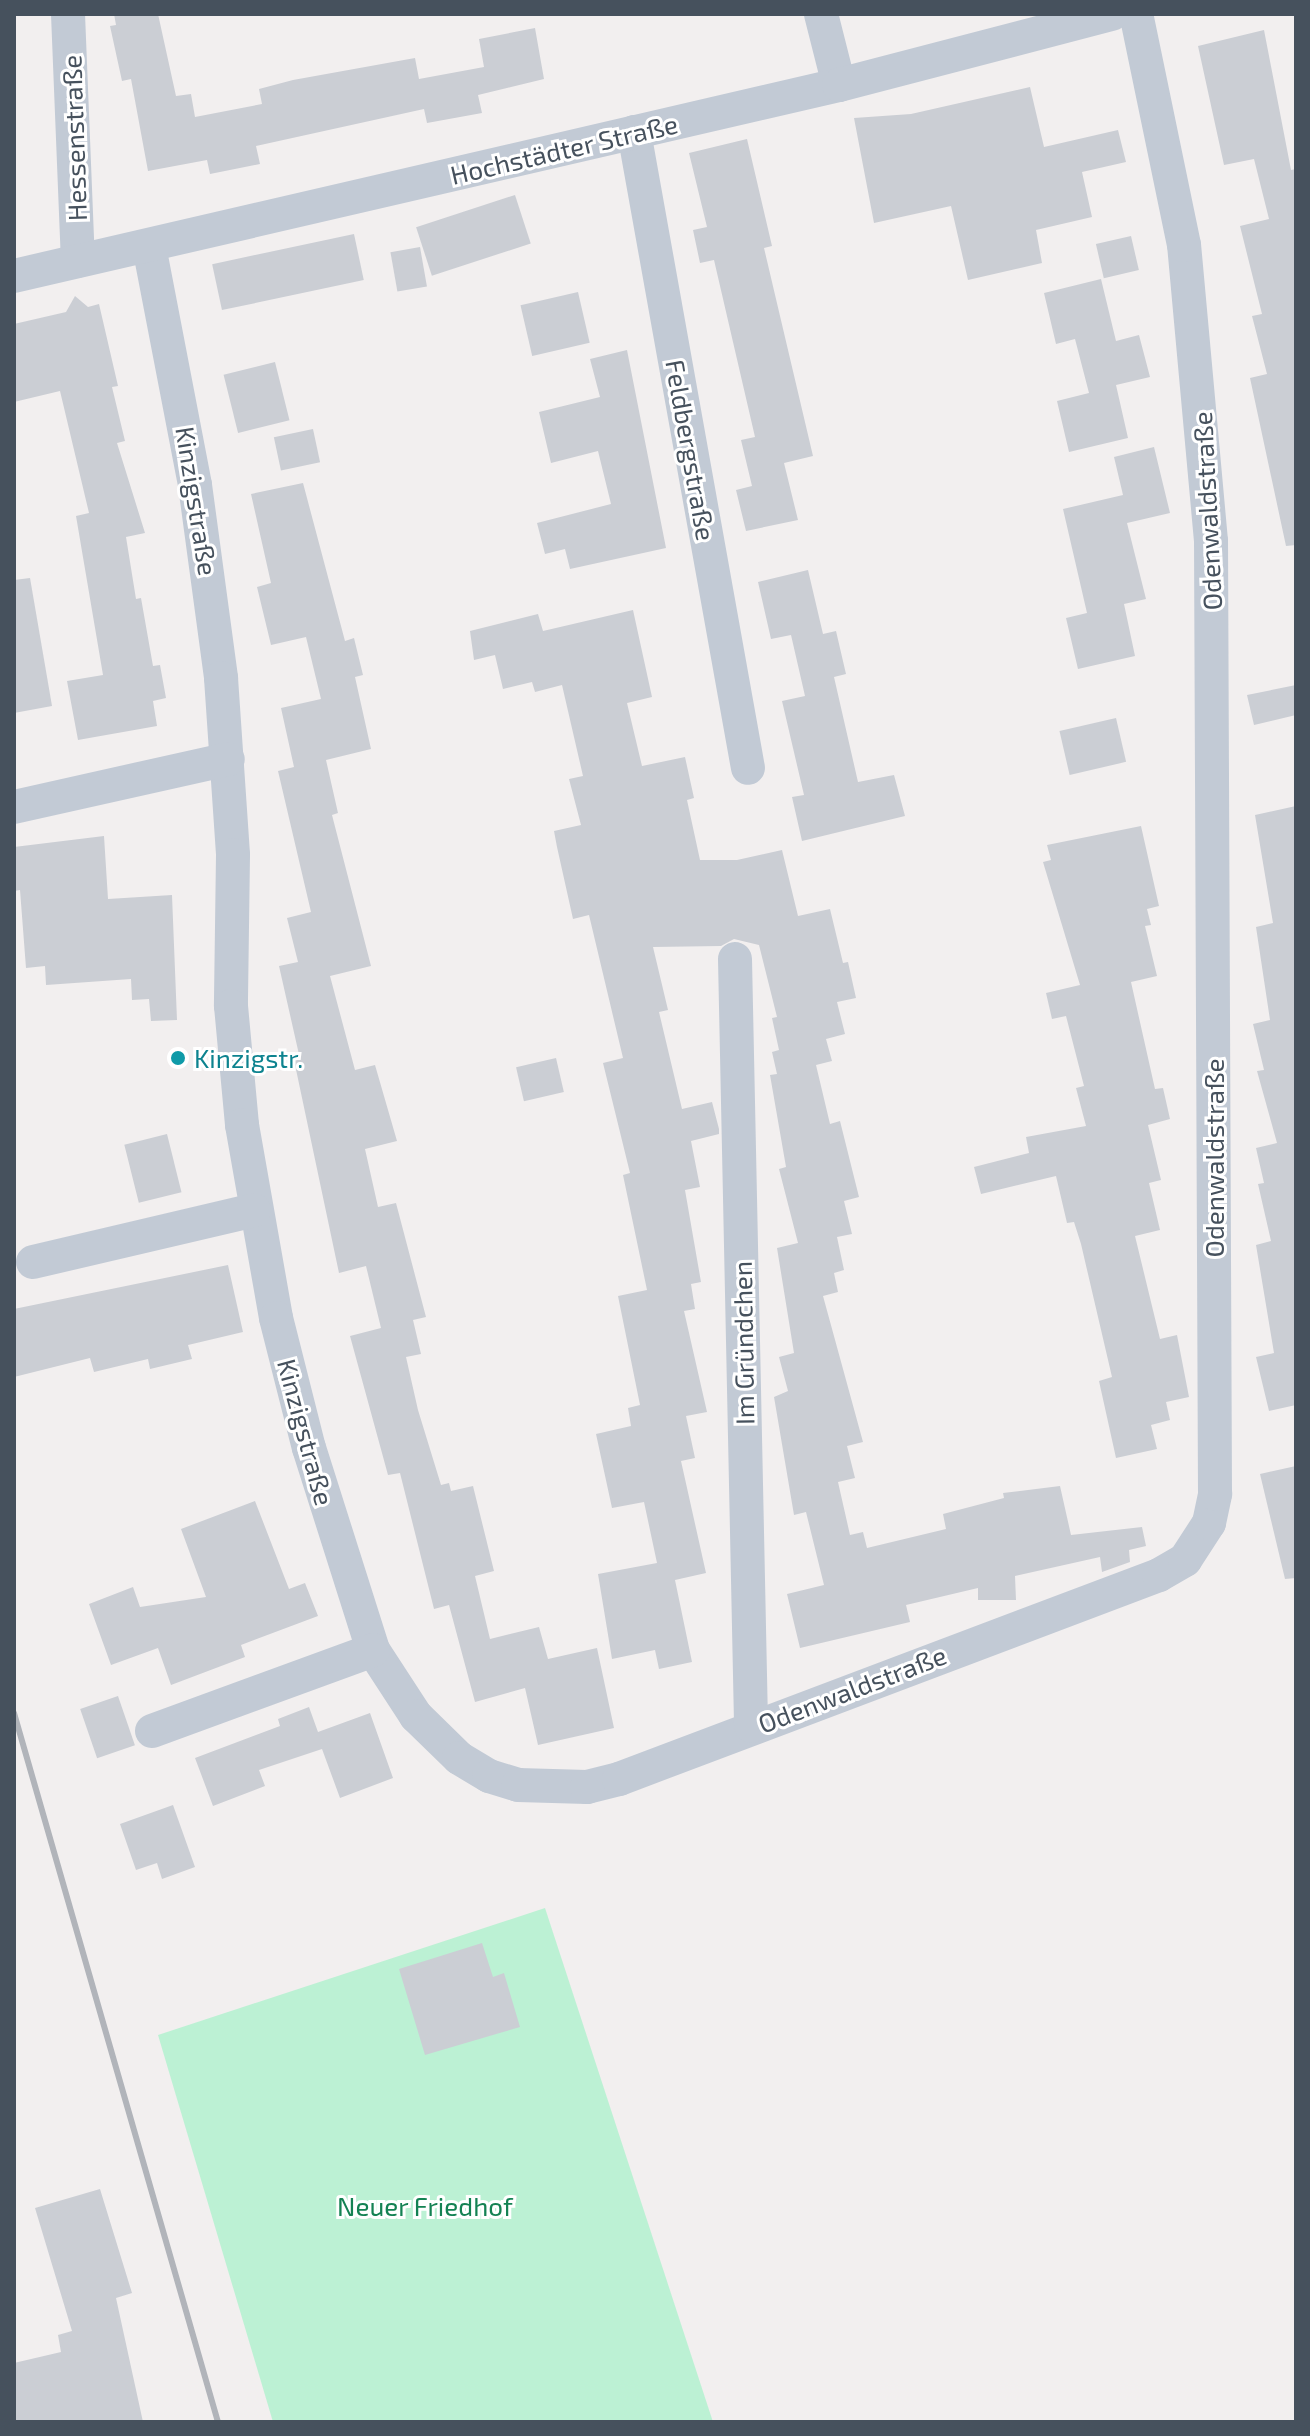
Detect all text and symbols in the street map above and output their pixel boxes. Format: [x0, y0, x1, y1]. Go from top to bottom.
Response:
street label: Hessenstraße [56, 54, 92, 222]
street label: Hochstädter Straße [447, 108, 681, 190]
street label: Feldbergstraße [660, 357, 722, 543]
street label: Odenwaldstraße [1186, 411, 1228, 611]
street label: Kinzigstraße [170, 424, 224, 578]
place label: Kinzigstr. [194, 1042, 303, 1074]
marker: Kinzigstr. [169, 1049, 187, 1067]
street label: Odenwaldstraße [1198, 1059, 1230, 1257]
street label: Im Gründchen [726, 1261, 760, 1425]
street label: Kinzigstraße [271, 1355, 341, 1509]
street label: Odenwaldstraße [754, 1639, 950, 1739]
park label: Neuer Friedhof [337, 2190, 513, 2222]

